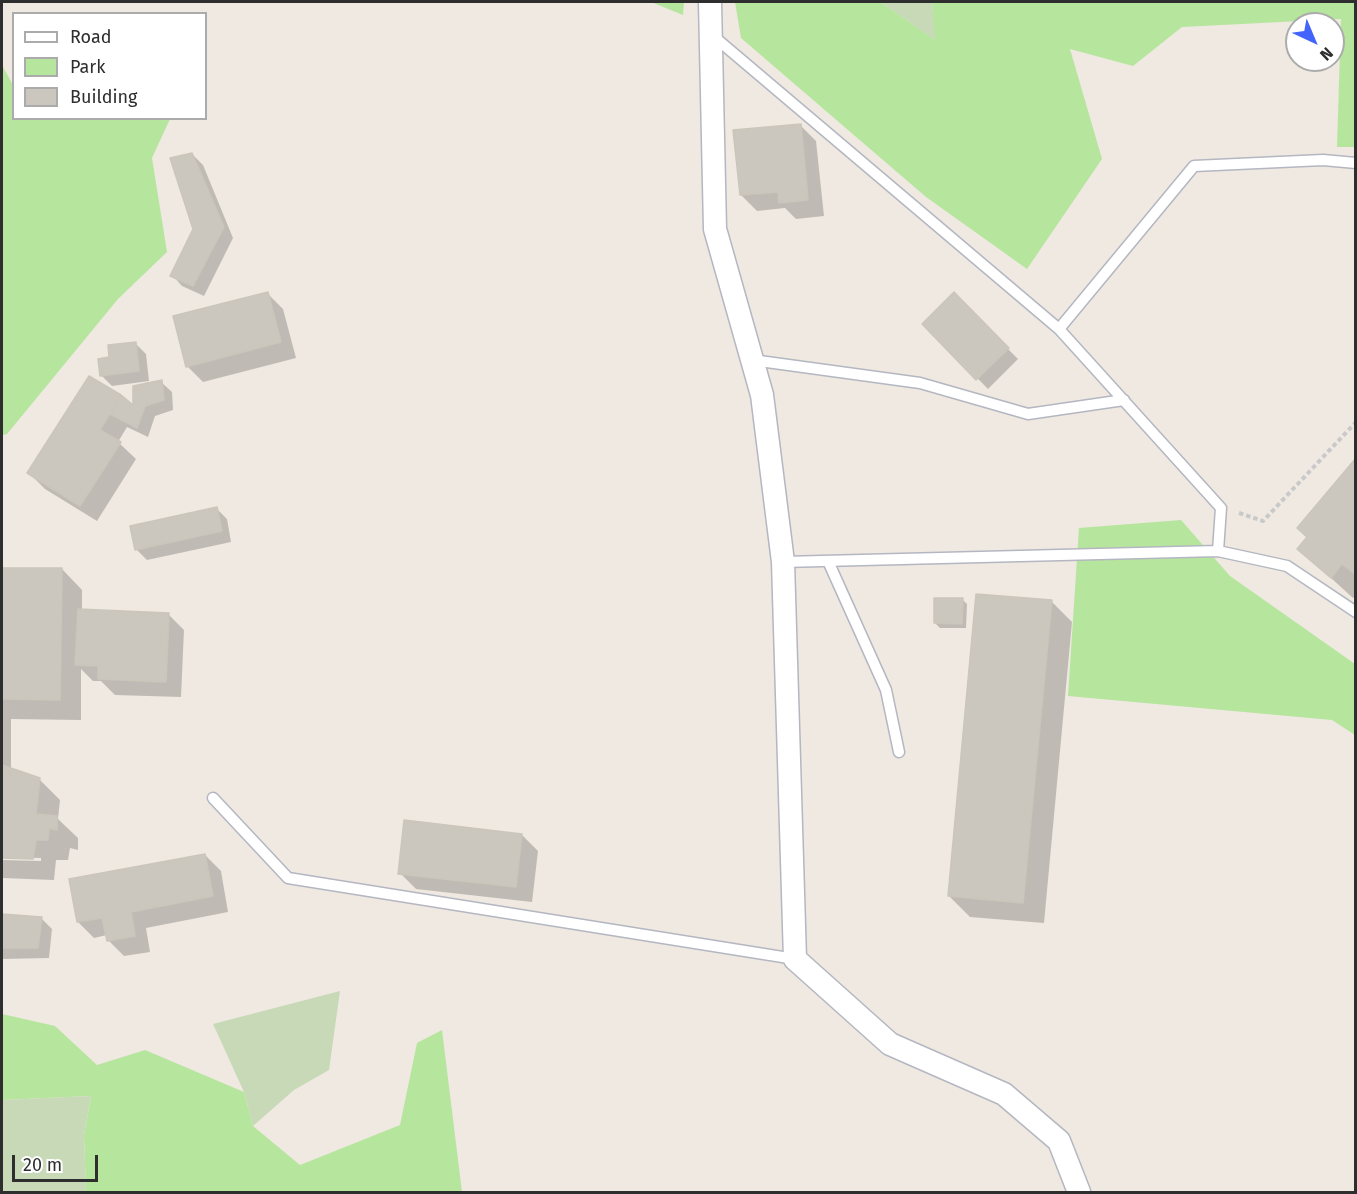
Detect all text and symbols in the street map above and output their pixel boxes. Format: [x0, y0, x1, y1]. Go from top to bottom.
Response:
legend [12, 12, 207, 120]
north arrow [1285, 12, 1345, 72]
text: Road [70, 26, 112, 48]
text: N [1316, 43, 1337, 64]
text: Park [70, 56, 105, 78]
text: Building [70, 86, 137, 108]
scale bar [15, 1143, 100, 1181]
text: 20 m [23, 1154, 62, 1176]

